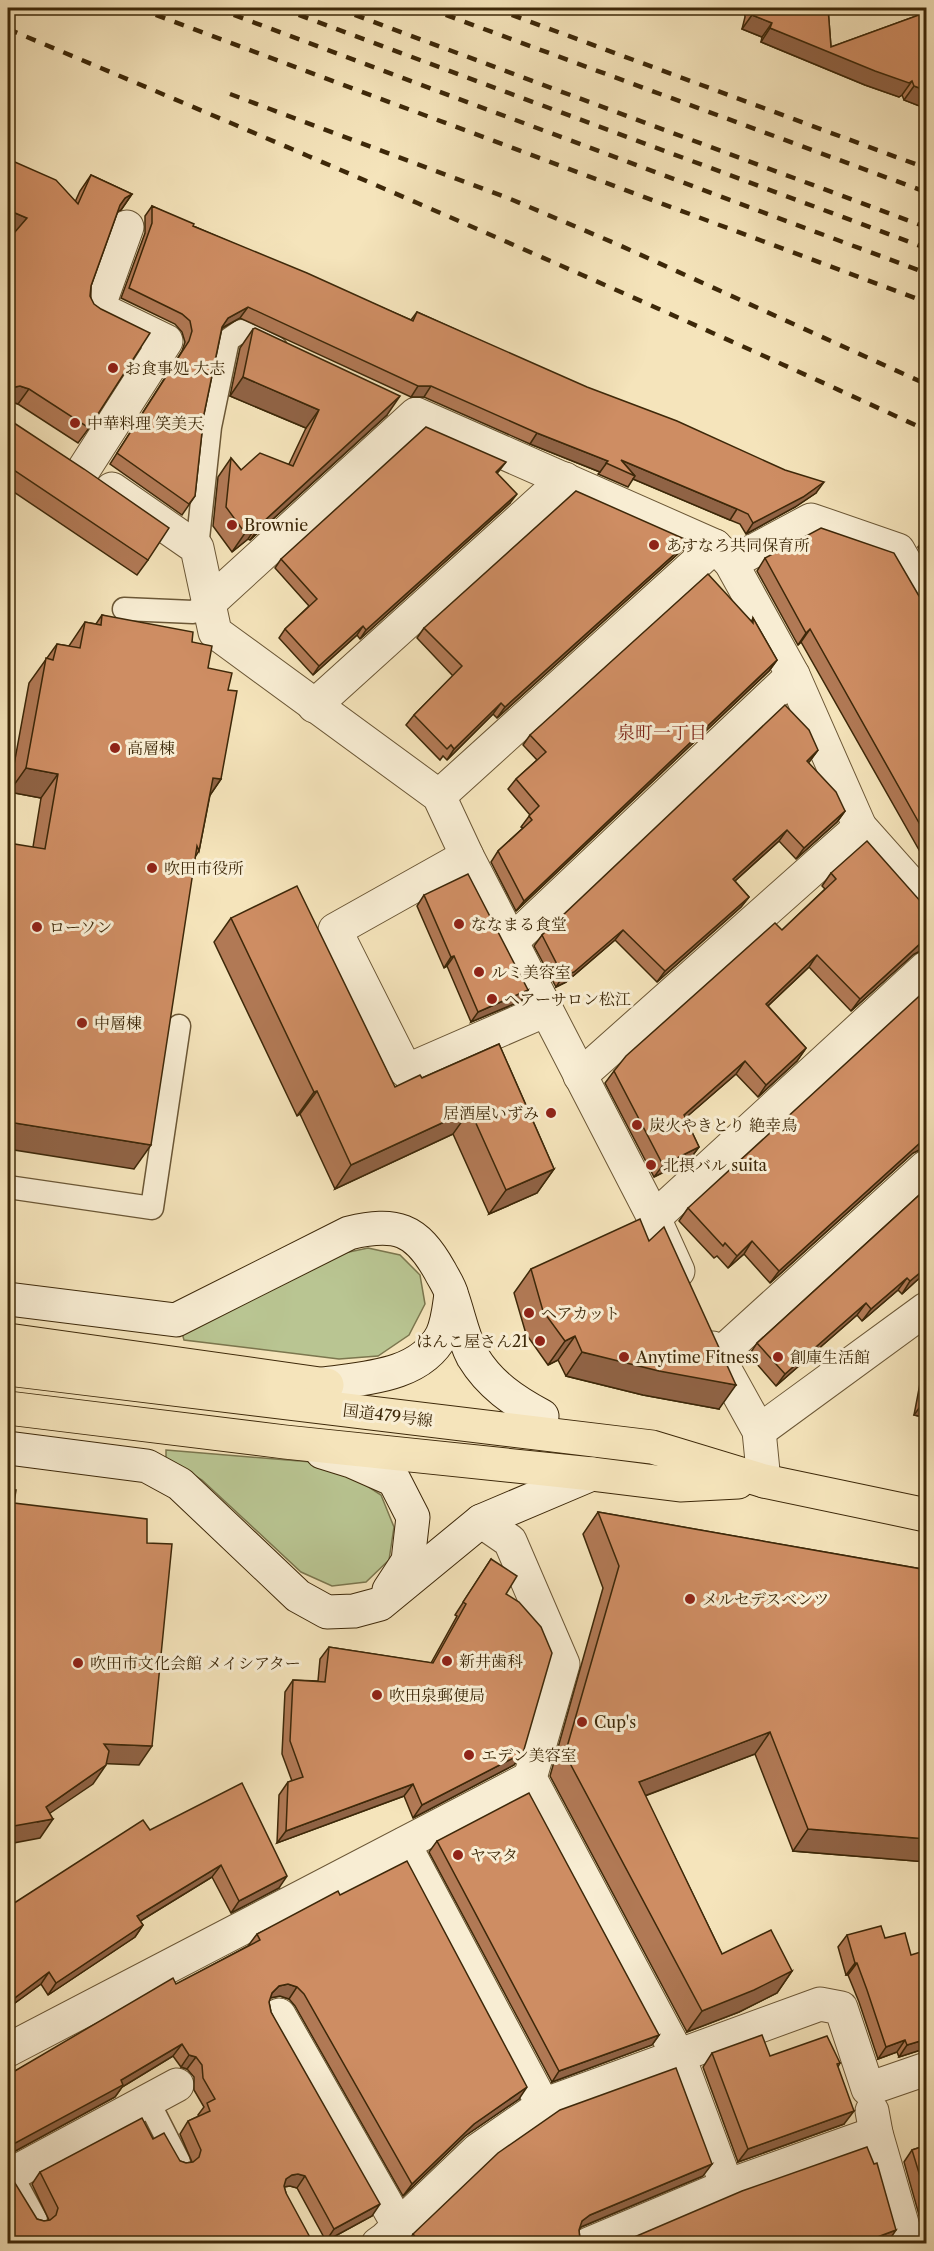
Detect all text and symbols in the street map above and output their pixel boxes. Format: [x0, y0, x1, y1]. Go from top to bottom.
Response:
place label: お食事処 大志 [125, 358, 225, 378]
marker: お食事処 大志 [106, 361, 120, 375]
place label: 中華料理 笑美天 [87, 413, 203, 433]
marker: 中華料理 笑美天 [68, 416, 82, 430]
place label: Brownie [244, 515, 308, 535]
marker: Brownie [225, 518, 239, 532]
place label: あすなろ共同保育所 [666, 535, 810, 555]
marker: あすなろ共同保育所 [647, 538, 661, 552]
district label: 泉町一丁目 [617, 722, 707, 744]
place label: 高層棟 [127, 738, 175, 758]
marker: 高層棟 [108, 741, 122, 755]
place label: 吹田市役所 [164, 858, 244, 878]
marker: 吹田市役所 [145, 861, 159, 875]
place label: ななまる食堂 [471, 914, 567, 934]
place label: ローソン [49, 917, 112, 937]
marker: ななまる食堂 [452, 917, 466, 931]
marker: ローソン [30, 920, 44, 934]
place label: ルミ美容室 [491, 962, 571, 982]
marker: ルミ美容室 [472, 965, 486, 979]
place label: ヘアーサロン松江 [504, 989, 631, 1009]
marker: ヘアーサロン松江 [485, 992, 499, 1006]
place label: 中層棟 [94, 1013, 142, 1033]
marker: 中層棟 [75, 1016, 89, 1030]
place label: 居酒屋いずみ [443, 1103, 539, 1123]
marker: 居酒屋いずみ [544, 1106, 558, 1120]
place label: 炭火やきとり 絶幸鳥 [649, 1115, 797, 1135]
marker: 炭火やきとり 絶幸鳥 [630, 1118, 644, 1132]
place label: 北摂バル suita [663, 1155, 768, 1175]
marker: 北摂バル suita [644, 1158, 658, 1172]
place label: ヘアカット [541, 1303, 620, 1323]
marker: ヘアカット [522, 1306, 536, 1320]
place label: はんこ屋さん21 [416, 1331, 528, 1351]
marker: はんこ屋さん21 [533, 1334, 547, 1348]
place label: Anytime Fitness [635, 1347, 759, 1367]
place label: 創庫生活館 [790, 1347, 870, 1367]
marker: Anytime Fitness [617, 1350, 631, 1364]
marker: 創庫生活館 [771, 1350, 785, 1364]
street label: 国道479号線 [342, 1400, 434, 1430]
place label: メルセデスベンツ [702, 1589, 829, 1609]
marker: メルセデスベンツ [683, 1592, 697, 1606]
place label: 新井歯科 [459, 1651, 523, 1671]
place label: 吹田市文化会館 メイシアター [90, 1653, 301, 1673]
marker: 新井歯科 [440, 1654, 454, 1668]
marker: 吹田市文化会館 メイシアター [71, 1656, 85, 1670]
place label: 吹田泉郵便局 [389, 1685, 485, 1705]
marker: 吹田泉郵便局 [370, 1688, 384, 1702]
place label: Cup's [594, 1712, 636, 1732]
marker: Cup's [575, 1715, 589, 1729]
place label: エデン美容室 [481, 1745, 577, 1765]
marker: エデン美容室 [462, 1748, 476, 1762]
place label: ヤマタ [470, 1845, 518, 1865]
marker: ヤマタ [451, 1848, 465, 1862]

